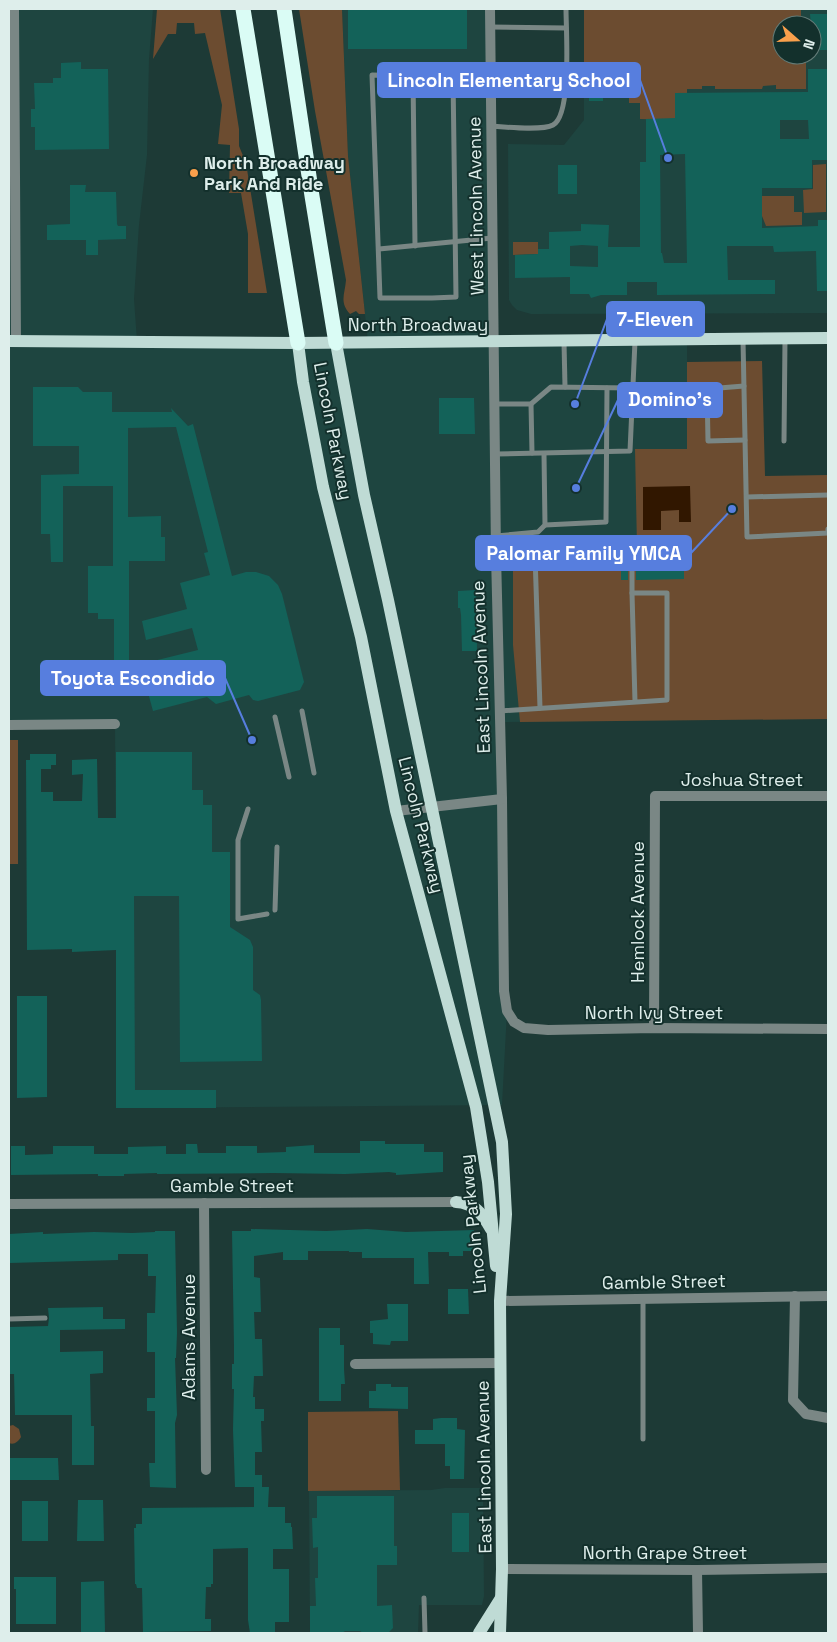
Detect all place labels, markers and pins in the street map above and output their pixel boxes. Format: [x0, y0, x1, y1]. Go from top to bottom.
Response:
callout: Lincoln Elementary School [378, 63, 640, 97]
place label: North Broadway Park And Ride [204, 151, 345, 195]
marker: North Broadway Park And Ride [188, 167, 200, 179]
callout: 7-Eleven [607, 302, 704, 336]
callout: Domino's [618, 383, 722, 417]
callout: Palomar Family YMCA [476, 536, 691, 570]
callout: Toyota Escondido [41, 661, 225, 695]

